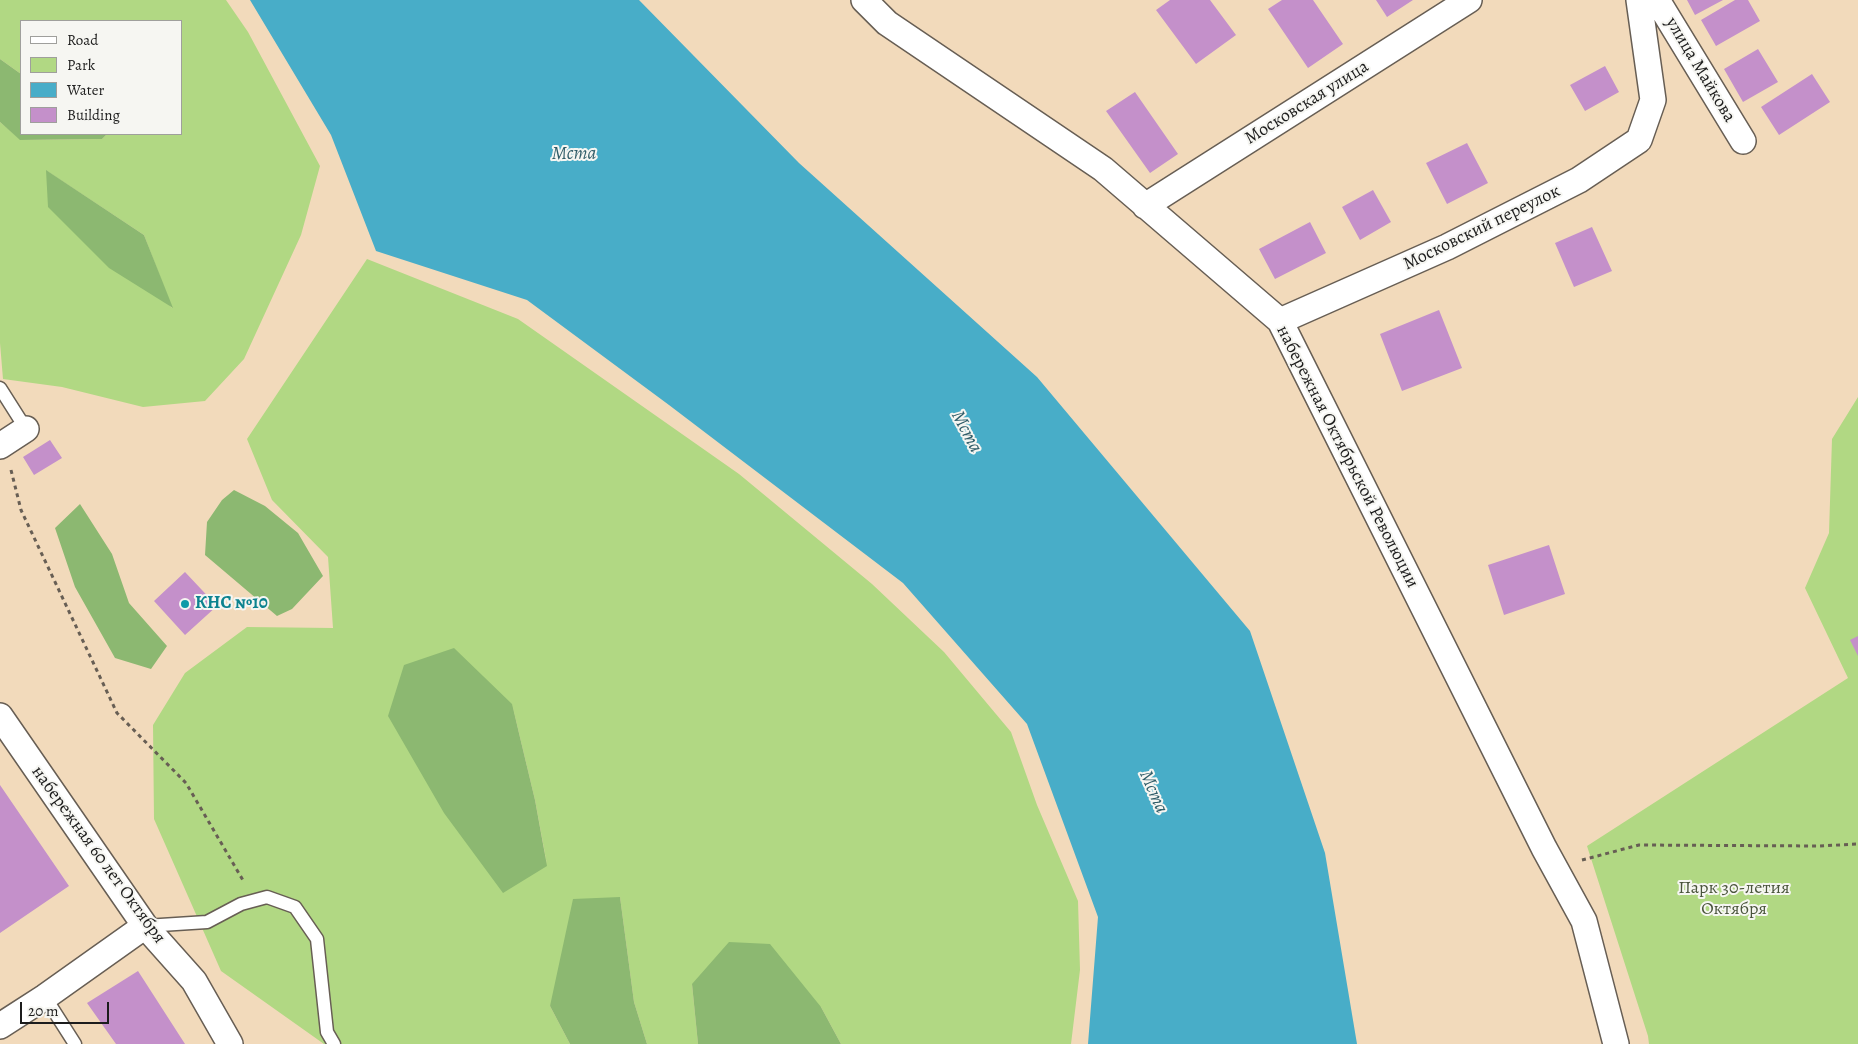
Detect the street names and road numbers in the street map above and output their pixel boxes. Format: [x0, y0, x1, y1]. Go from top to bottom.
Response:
street label: улица Майкова [1660, 14, 1740, 126]
street label: Московская улица [1241, 56, 1373, 150]
street label: Московский переулок [1400, 181, 1564, 275]
street label: набережная Октябрьской Революции [1271, 322, 1423, 592]
street label: набережная 60 лет Октября [26, 762, 170, 948]

